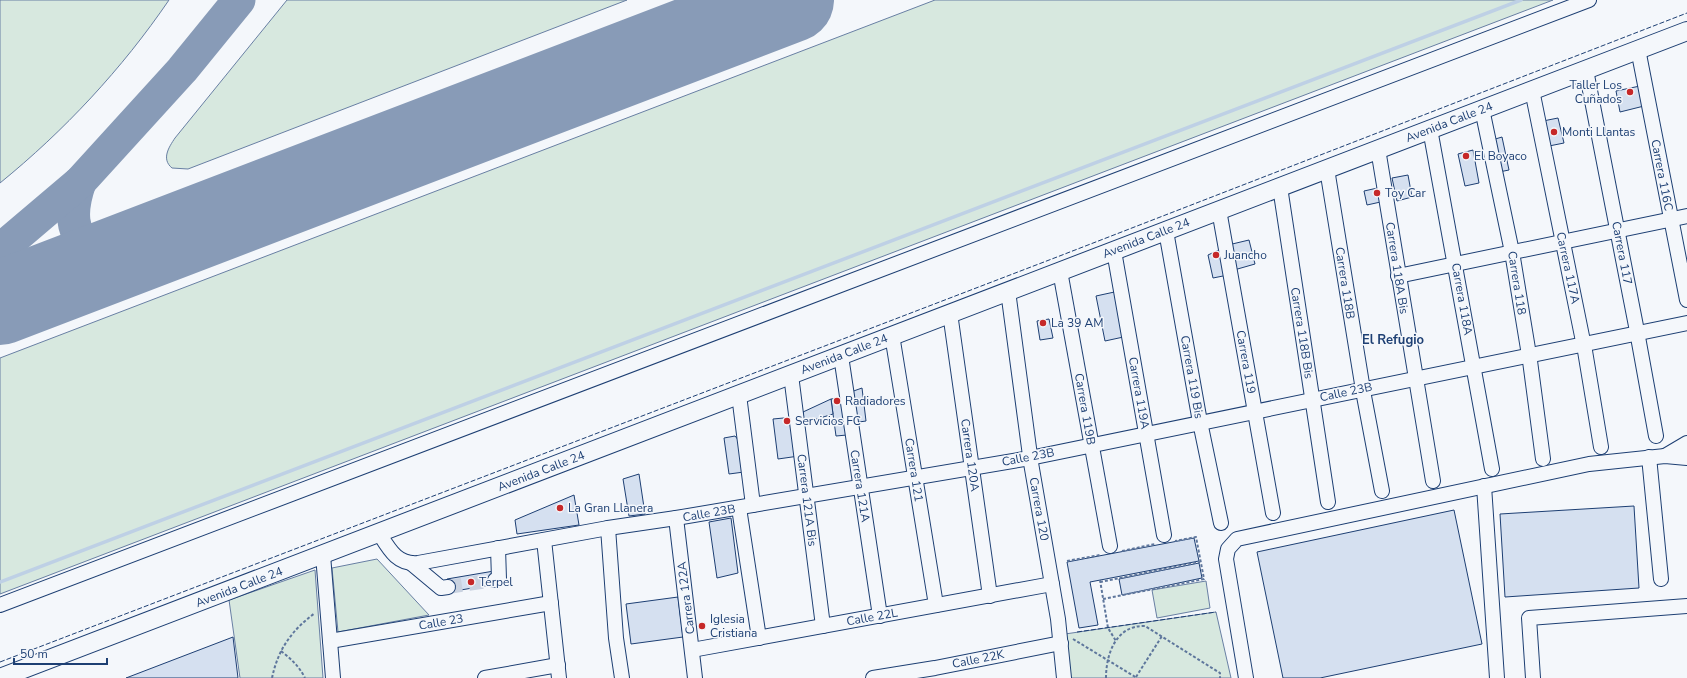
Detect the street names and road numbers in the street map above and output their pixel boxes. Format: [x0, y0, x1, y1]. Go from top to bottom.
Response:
street label: Avenida Calle 24 [1403, 98, 1495, 146]
street label: Carrera 116C [1647, 138, 1677, 212]
street label: Avenida Calle 24 [1100, 214, 1192, 262]
street label: Carrera 117 [1608, 220, 1636, 286]
street label: Carrera 118A Bis [1382, 221, 1412, 315]
street label: Carrera 117A [1553, 231, 1583, 306]
street label: Carrera 118B [1331, 246, 1359, 320]
street label: Carrera 118 [1504, 250, 1530, 316]
street label: Carrera 118A [1448, 262, 1476, 337]
street label: Carrera 118B Bis [1287, 286, 1317, 380]
street label: Carrera 119 [1233, 329, 1259, 395]
street label: Avenida Calle 24 [798, 330, 890, 378]
street label: Carrera 119 Bis [1177, 334, 1207, 420]
street label: Carrera 119A [1125, 356, 1153, 431]
street label: Carrera 119B [1071, 372, 1099, 446]
street label: Calle 23B [1318, 379, 1374, 405]
street label: Carrera 120A [957, 418, 983, 493]
street label: Carrera 121 [901, 437, 927, 503]
street label: Calle 23B [1000, 444, 1056, 470]
street label: Avenida Calle 24 [495, 447, 587, 495]
street label: Carrera 121A [846, 449, 874, 524]
street label: Carrera 121A Bis [793, 453, 821, 547]
street label: Carrera 120 [1026, 476, 1052, 542]
street label: Calle 23B [681, 500, 737, 526]
street label: Carrera 122A [674, 560, 698, 635]
street label: Avenida Calle 24 [193, 563, 285, 611]
street label: Calle 22L [845, 605, 899, 629]
street label: Calle 23 [417, 610, 465, 634]
street label: Calle 22K [951, 646, 1006, 672]

